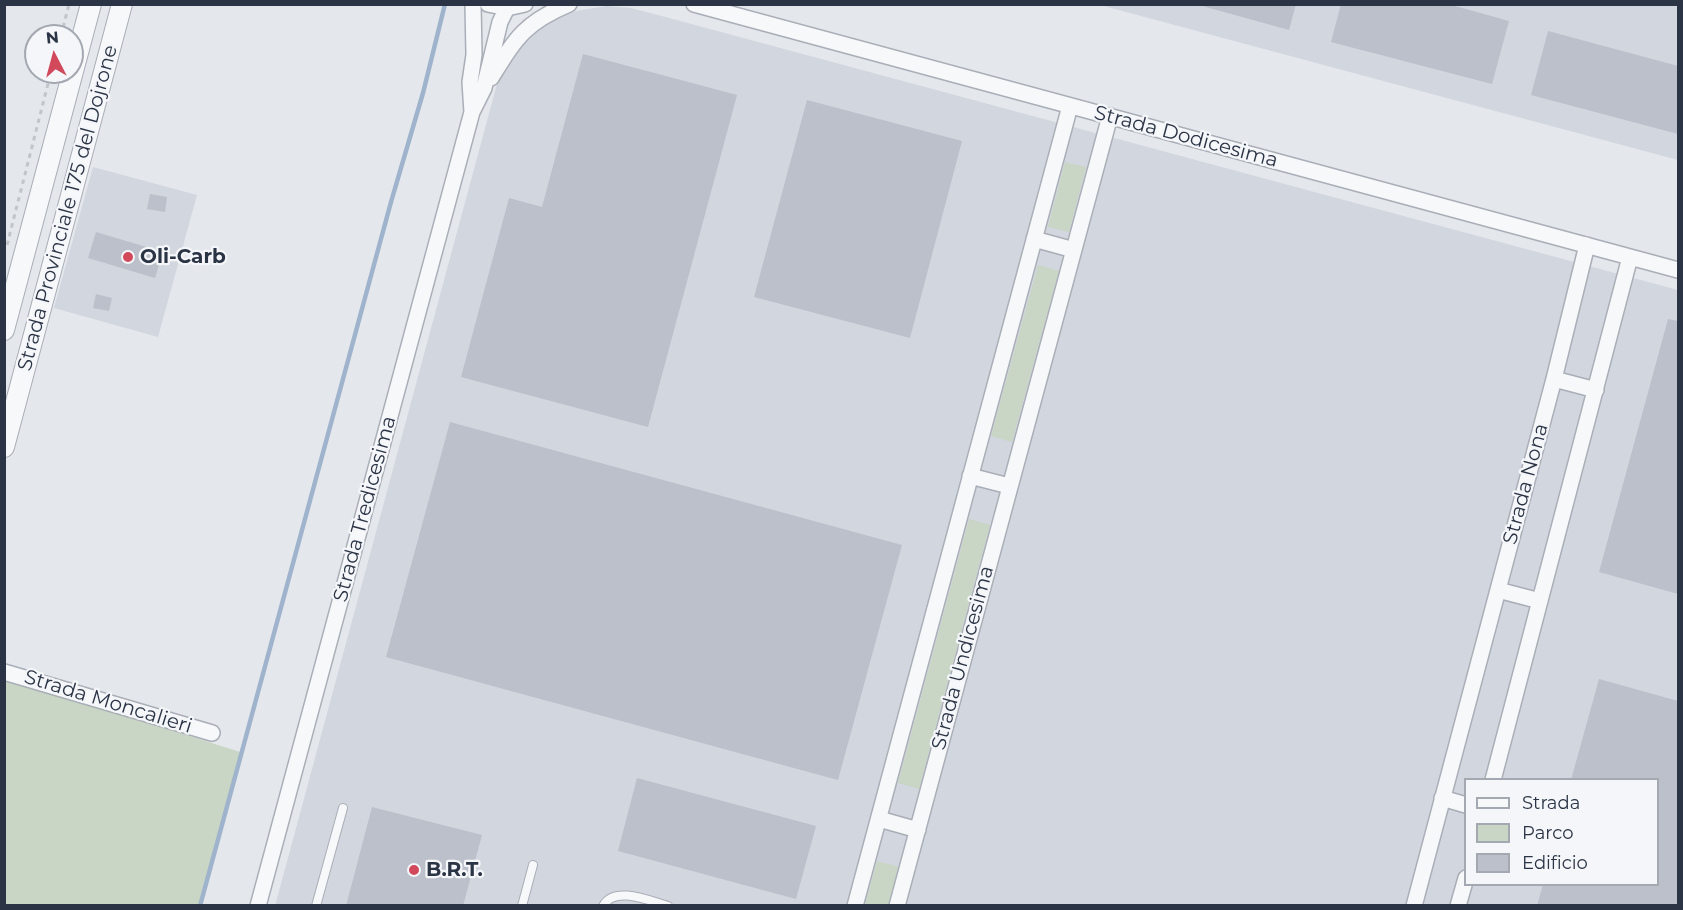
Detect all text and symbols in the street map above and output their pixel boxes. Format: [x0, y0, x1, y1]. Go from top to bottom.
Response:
north arrow [24, 24, 84, 84]
text: N [45, 27, 60, 48]
street label: Strada Provinciale 175 del Dojrone [13, 42, 123, 374]
street label: Strada Dodicesima [1091, 101, 1281, 173]
place label: Oli-Carb [140, 245, 226, 269]
marker: Oli-Carb [121, 250, 135, 264]
street label: Strada Tredicesima [329, 413, 401, 605]
street label: Strada Nona [1498, 421, 1554, 547]
street label: Strada Undicesima [927, 563, 999, 753]
street label: Strada Moncalieri [21, 665, 195, 739]
legend [1464, 778, 1659, 886]
text: Strada [1522, 792, 1580, 814]
text: Parco [1522, 822, 1574, 844]
text: Edificio [1522, 852, 1588, 874]
place label: B.R.T. [426, 858, 483, 882]
marker: B.R.T. [407, 863, 421, 877]

